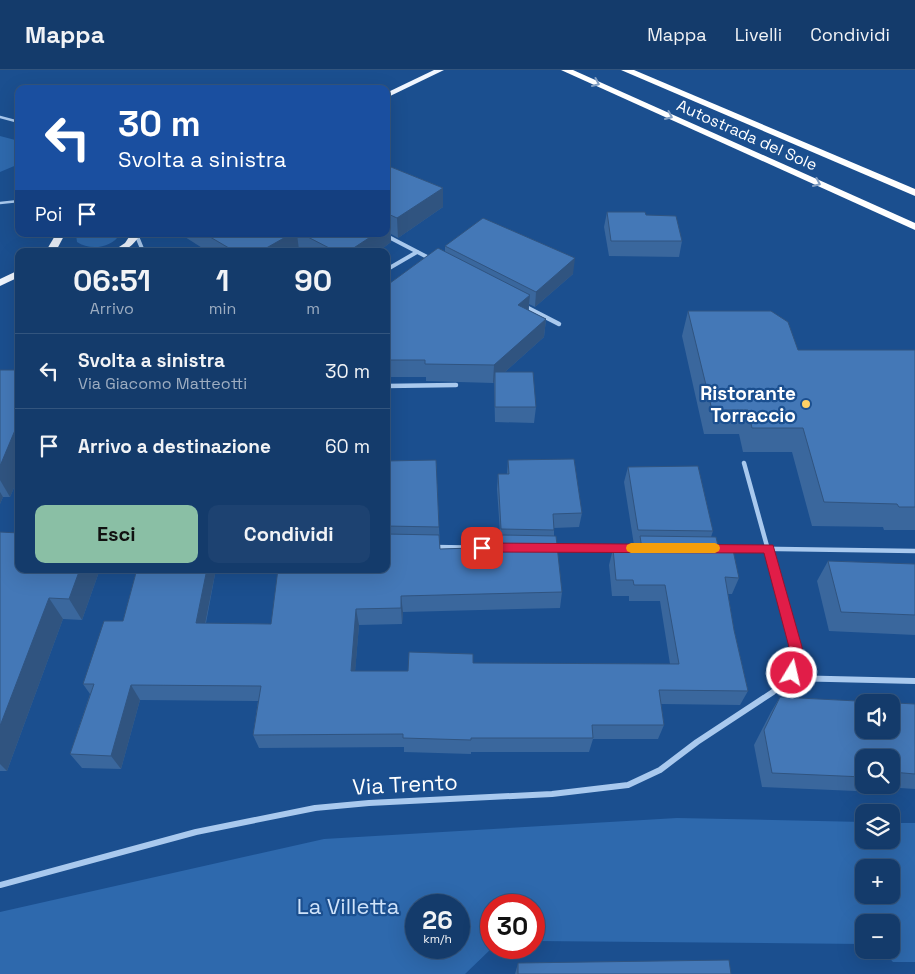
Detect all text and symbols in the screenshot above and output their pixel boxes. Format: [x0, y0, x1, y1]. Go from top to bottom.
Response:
text: Mappa [25, 19, 105, 50]
text: Mappa [647, 23, 707, 46]
text: Livelli [735, 23, 782, 46]
text: Condividi [810, 23, 890, 46]
one-way arrow [591, 76, 600, 87]
street label: Autostrada del Sole [673, 95, 821, 175]
text: 30 m [118, 102, 201, 146]
icon: left [35, 105, 100, 170]
one-way arrow [664, 110, 673, 120]
text: Svolta a sinistra [118, 145, 286, 173]
one-way arrow [812, 177, 821, 187]
icon: arrive [73, 200, 101, 228]
text: Poi [35, 202, 63, 227]
text: 06:51 [73, 261, 151, 300]
text: 1 [216, 261, 229, 300]
text: 90 [294, 261, 332, 300]
text: Arrivo [90, 298, 134, 319]
text: min [209, 298, 236, 319]
text: m [306, 298, 320, 319]
text: Svolta a sinistra [78, 348, 225, 373]
icon: left [35, 357, 63, 385]
text: 30 m [325, 359, 370, 384]
text: Via Giacomo Matteotti [78, 373, 247, 394]
place label: Ristorante Torraccio [700, 381, 796, 428]
marker: Ristorante Torraccio [800, 398, 812, 410]
icon: arrive [35, 432, 63, 460]
text: Arrivo a destinazione [78, 434, 271, 459]
text: 60 m [325, 434, 370, 459]
button: Esci [35, 505, 198, 563]
button: Condividi [208, 505, 370, 563]
pin [461, 527, 503, 569]
icon: arrive [468, 534, 496, 562]
position arrow [765, 646, 817, 698]
map controls [855, 694, 900, 959]
button: sound [855, 694, 900, 739]
button: search [855, 749, 900, 794]
street label: Via Trento [352, 767, 458, 801]
button: layers [855, 804, 900, 849]
button: + [855, 859, 900, 904]
park label: La Villetta [297, 892, 400, 920]
speed limit sign: 30 [480, 894, 545, 959]
text: 26 [422, 904, 453, 936]
button: − [855, 914, 900, 959]
text: km/h [423, 931, 452, 947]

